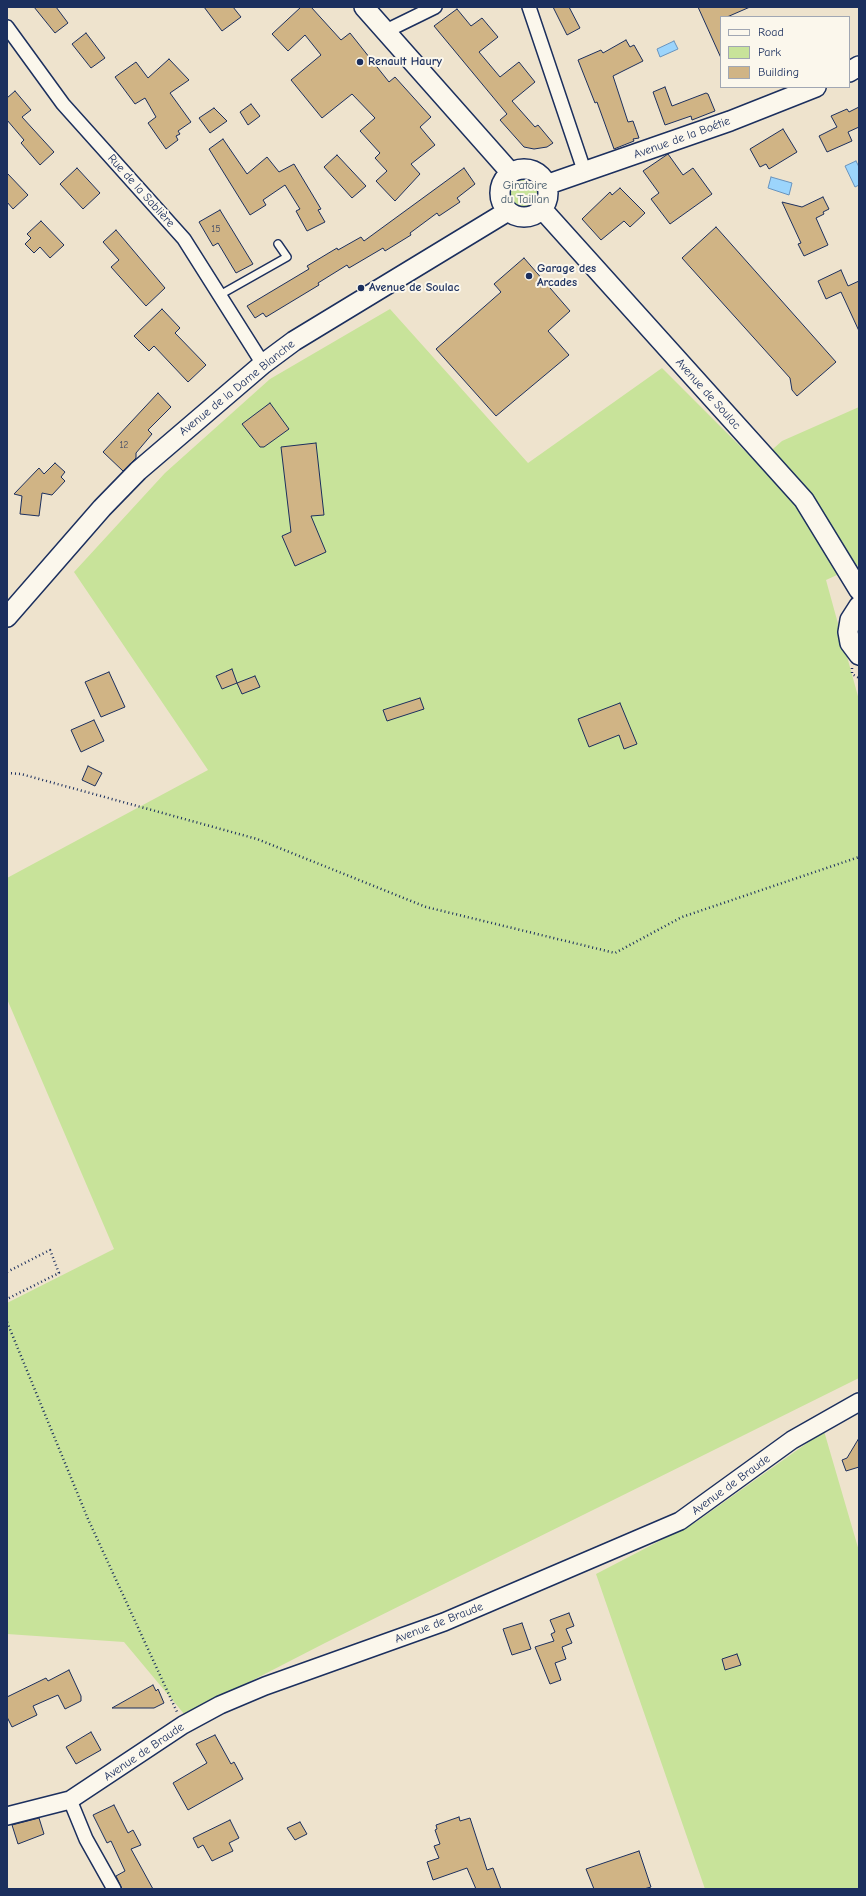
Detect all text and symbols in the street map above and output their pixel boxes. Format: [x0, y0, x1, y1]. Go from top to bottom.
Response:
legend [720, 16, 850, 88]
text: Road [758, 25, 784, 39]
text: Park [758, 45, 781, 59]
place label: Renault Haury [368, 55, 442, 69]
marker: Renault Haury [355, 57, 365, 67]
text: Building [758, 65, 799, 79]
street label: Avenue de la Boétie [632, 114, 732, 162]
street label: Rue de la Sablière [104, 151, 178, 231]
park label: Giratoire du Taillan [501, 179, 549, 207]
house number: 15 [211, 223, 221, 235]
place label: Garage des Arcades [537, 262, 596, 290]
marker: Garage des Arcades [524, 271, 534, 281]
place label: Avenue de Soulac [369, 281, 459, 295]
marker: Avenue de Soulac [356, 283, 366, 293]
street label: Avenue de la Dame Blanche [176, 337, 298, 439]
street label: Avenue de Soulac [672, 356, 744, 432]
house number: 12 [119, 439, 129, 451]
street label: Avenue de Braude [689, 1452, 773, 1518]
street label: Avenue de Braude [393, 1600, 485, 1646]
street label: Avenue de Braude [101, 1720, 187, 1784]

